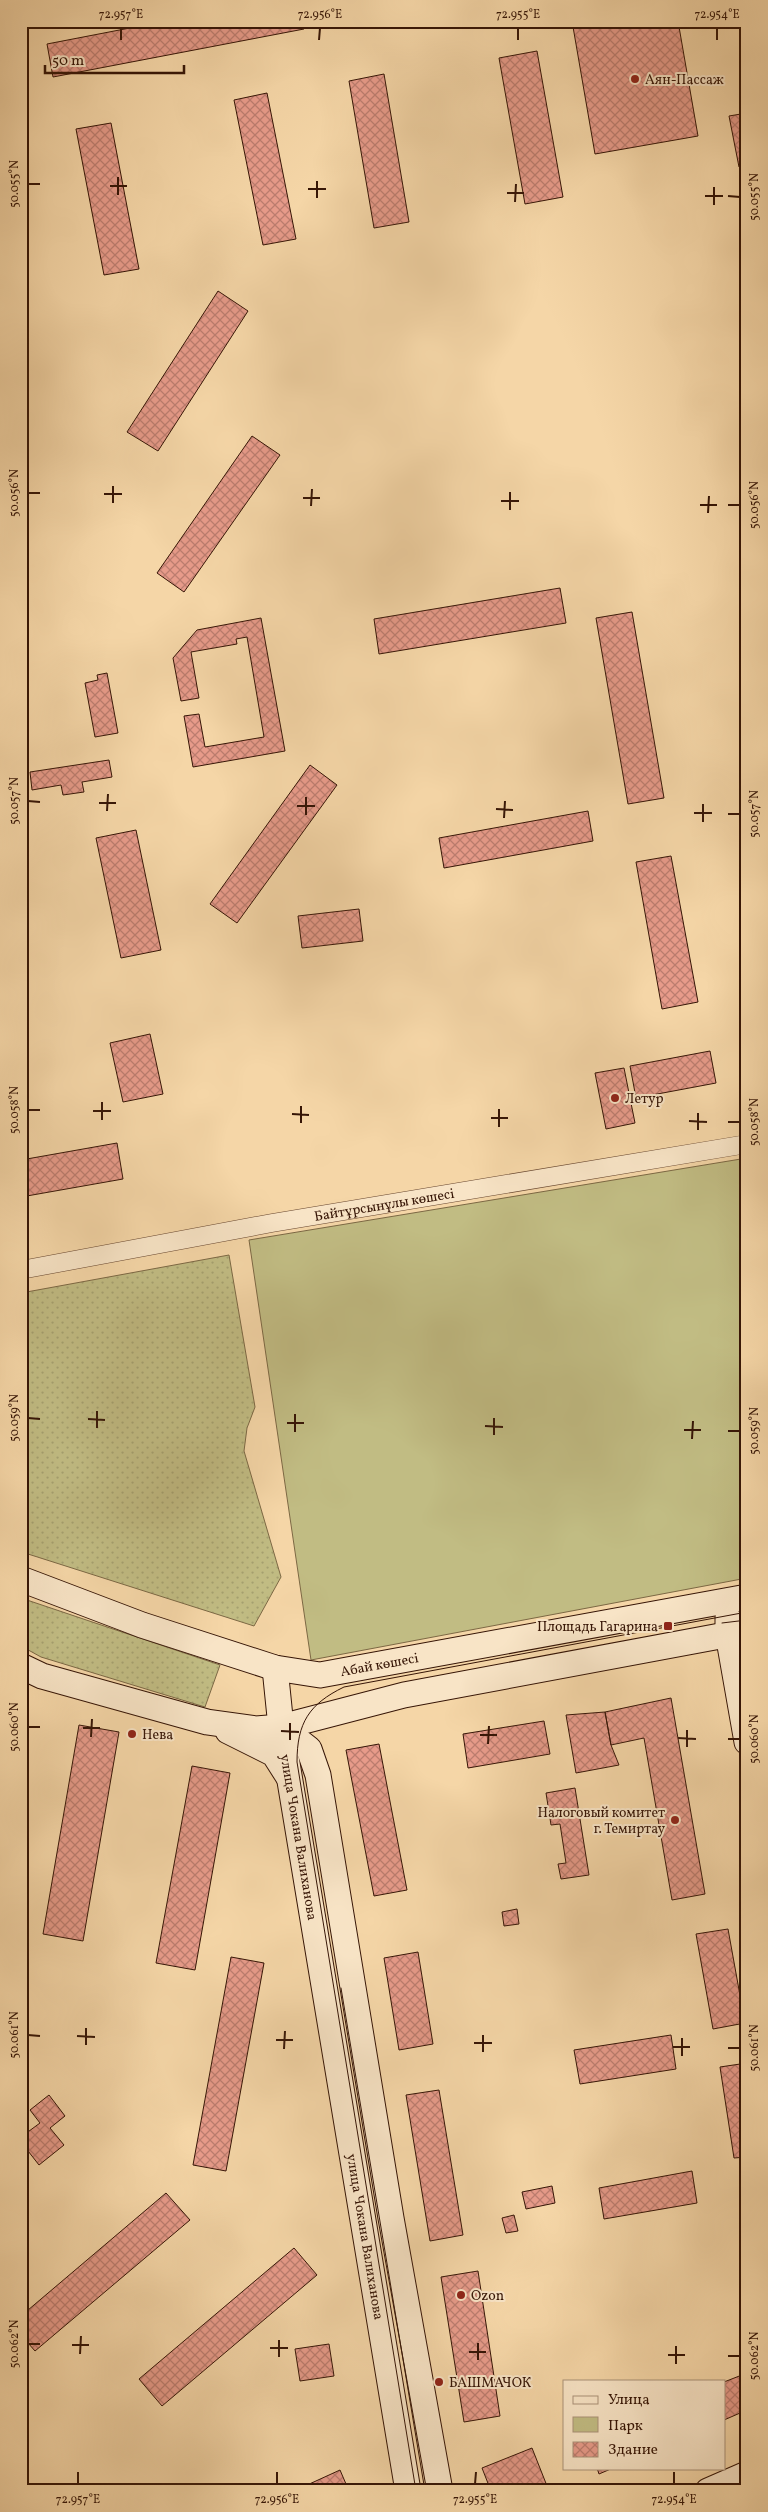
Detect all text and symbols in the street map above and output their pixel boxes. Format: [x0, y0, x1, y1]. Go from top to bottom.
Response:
text: 72.957°E [99, 7, 143, 23]
text: 72.956°E [298, 7, 342, 23]
text: 72.955°E [496, 7, 540, 23]
text: 72.954°E [694, 7, 740, 23]
scale bar [45, 42, 184, 74]
text: 50 m [52, 51, 84, 72]
place label: Аян-Пассаж [645, 71, 724, 90]
marker: Аян-Пассаж [629, 73, 641, 85]
text: 50.055°N [7, 160, 23, 208]
text: 50.055°N [747, 173, 763, 221]
text: 50.056°N [7, 469, 23, 517]
text: 50.056°N [747, 481, 763, 529]
text: 50.057°N [7, 777, 23, 825]
text: 50.057°N [747, 790, 763, 838]
text: 50.058°N [7, 1086, 23, 1134]
place label: Летур [625, 1090, 664, 1109]
marker: Летур [609, 1092, 621, 1104]
text: 50.058°N [747, 1098, 763, 1146]
street label: Байтұрсынұлы көшесі [313, 1185, 456, 1227]
text: 50.059°N [7, 1394, 23, 1442]
text: 50.059°N [747, 1407, 763, 1455]
place label: Площадь Гагарина [537, 1618, 658, 1637]
marker: Площадь Гагарина [662, 1620, 674, 1632]
street label: Абай көшесі [339, 1649, 420, 1682]
text: 50.060°N [7, 1702, 23, 1752]
text: 50.060°N [747, 1714, 763, 1764]
place label: Нева [142, 1726, 173, 1745]
marker: Нева [126, 1728, 138, 1740]
street label: улица Чокана Валиханова [275, 1753, 321, 1922]
place label: Налоговый комитет г. Темиртау [538, 1804, 665, 1839]
marker: Налоговый комитет г. Темиртау [669, 1814, 681, 1826]
text: 50.061°N [7, 2011, 23, 2059]
text: 50.061°N [747, 2024, 763, 2072]
street label: улица Чокана Валиханова [341, 2152, 387, 2321]
place label: Ozon [471, 2287, 504, 2306]
marker: Ozon [455, 2289, 467, 2301]
text: 50.062°N [7, 2320, 23, 2368]
text: 50.062°N [747, 2332, 763, 2380]
place label: БАШМАЧОК [449, 2374, 532, 2393]
marker: БАШМАЧОК [433, 2376, 445, 2388]
legend [563, 2380, 726, 2470]
text: Улица [608, 2390, 650, 2411]
text: Парк [608, 2416, 643, 2437]
text: Здание [608, 2440, 658, 2461]
text: 72.957°E [56, 2492, 100, 2508]
text: 72.956°E [255, 2492, 299, 2508]
text: 72.955°E [453, 2492, 497, 2508]
text: 72.954°E [651, 2492, 697, 2508]

